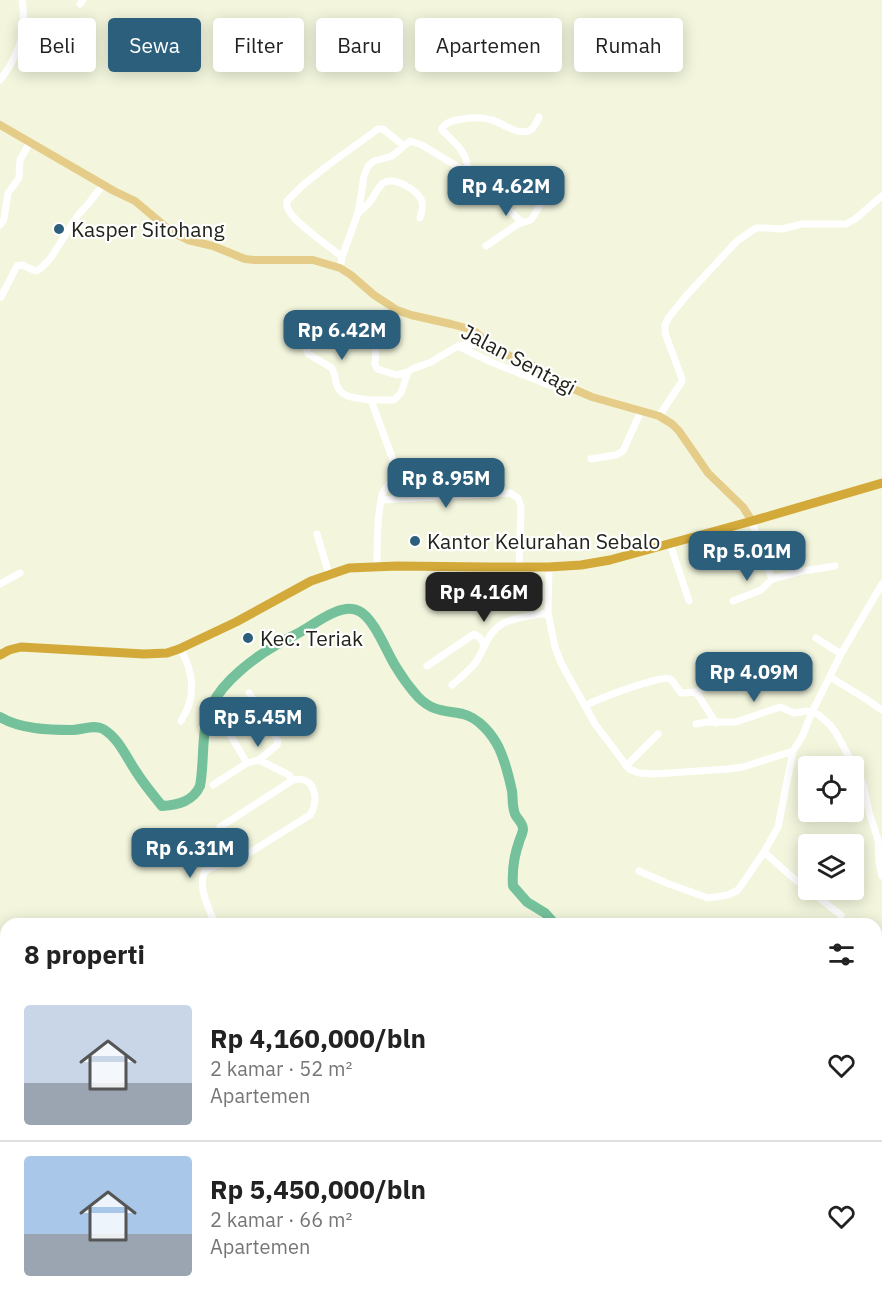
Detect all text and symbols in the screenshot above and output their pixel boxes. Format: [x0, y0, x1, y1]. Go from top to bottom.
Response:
chip: Beli [18, 18, 96, 72]
chip: Sewa [108, 18, 201, 72]
chip: Filter [213, 18, 304, 72]
chip: Baru [316, 18, 403, 72]
chip: Apartemen [415, 18, 562, 72]
chip: Rumah [574, 18, 683, 72]
pin: Rp 4.62M [444, 166, 568, 217]
text: Rp 4.62M [462, 172, 550, 199]
place label: Kasper Sitohang [71, 215, 224, 243]
marker: Kasper Sitohang [52, 222, 66, 236]
pin: Rp 6.42M [280, 310, 404, 361]
text: Rp 6.42M [298, 316, 386, 343]
street label: Jalan Sentagi [457, 317, 581, 401]
pin: Rp 8.95M [384, 458, 508, 509]
text: Rp 8.95M [402, 464, 490, 491]
place label: Kantor Kelurahan Sebalo [427, 527, 660, 555]
pin: Rp 5.01M [685, 531, 809, 582]
marker: Kantor Kelurahan Sebalo [408, 534, 422, 548]
text: Rp 5.01M [703, 537, 791, 564]
pin: Rp 4.16M [422, 572, 546, 623]
text: Rp 4.16M [440, 578, 528, 605]
place label: Kec. Teriak [260, 624, 363, 652]
marker: Kec. Teriak [241, 631, 255, 645]
pin: Rp 4.09M [692, 652, 816, 703]
text: Rp 4.09M [710, 658, 798, 685]
pin: Rp 5.45M [196, 697, 320, 748]
text: Rp 5.45M [214, 703, 302, 730]
map controls [798, 756, 864, 900]
button: locate [798, 756, 864, 822]
pin: Rp 6.31M [128, 828, 252, 879]
text: Rp 6.31M [146, 834, 234, 861]
button: layers [798, 834, 864, 900]
text: 8 properti [24, 937, 145, 971]
icon: filters [825, 938, 858, 971]
text: Rp 4,160,000/bln [210, 1021, 426, 1055]
icon: home [72, 1029, 144, 1101]
icon: heart [825, 1049, 858, 1082]
text: 2 kamar · 52 m² [210, 1055, 352, 1082]
text: Apartemen [210, 1082, 310, 1109]
text: Rp 5,450,000/bln [210, 1172, 426, 1206]
icon: home [72, 1180, 144, 1252]
icon: heart [825, 1200, 858, 1233]
text: 2 kamar · 66 m² [210, 1206, 352, 1233]
text: Apartemen [210, 1233, 310, 1260]

